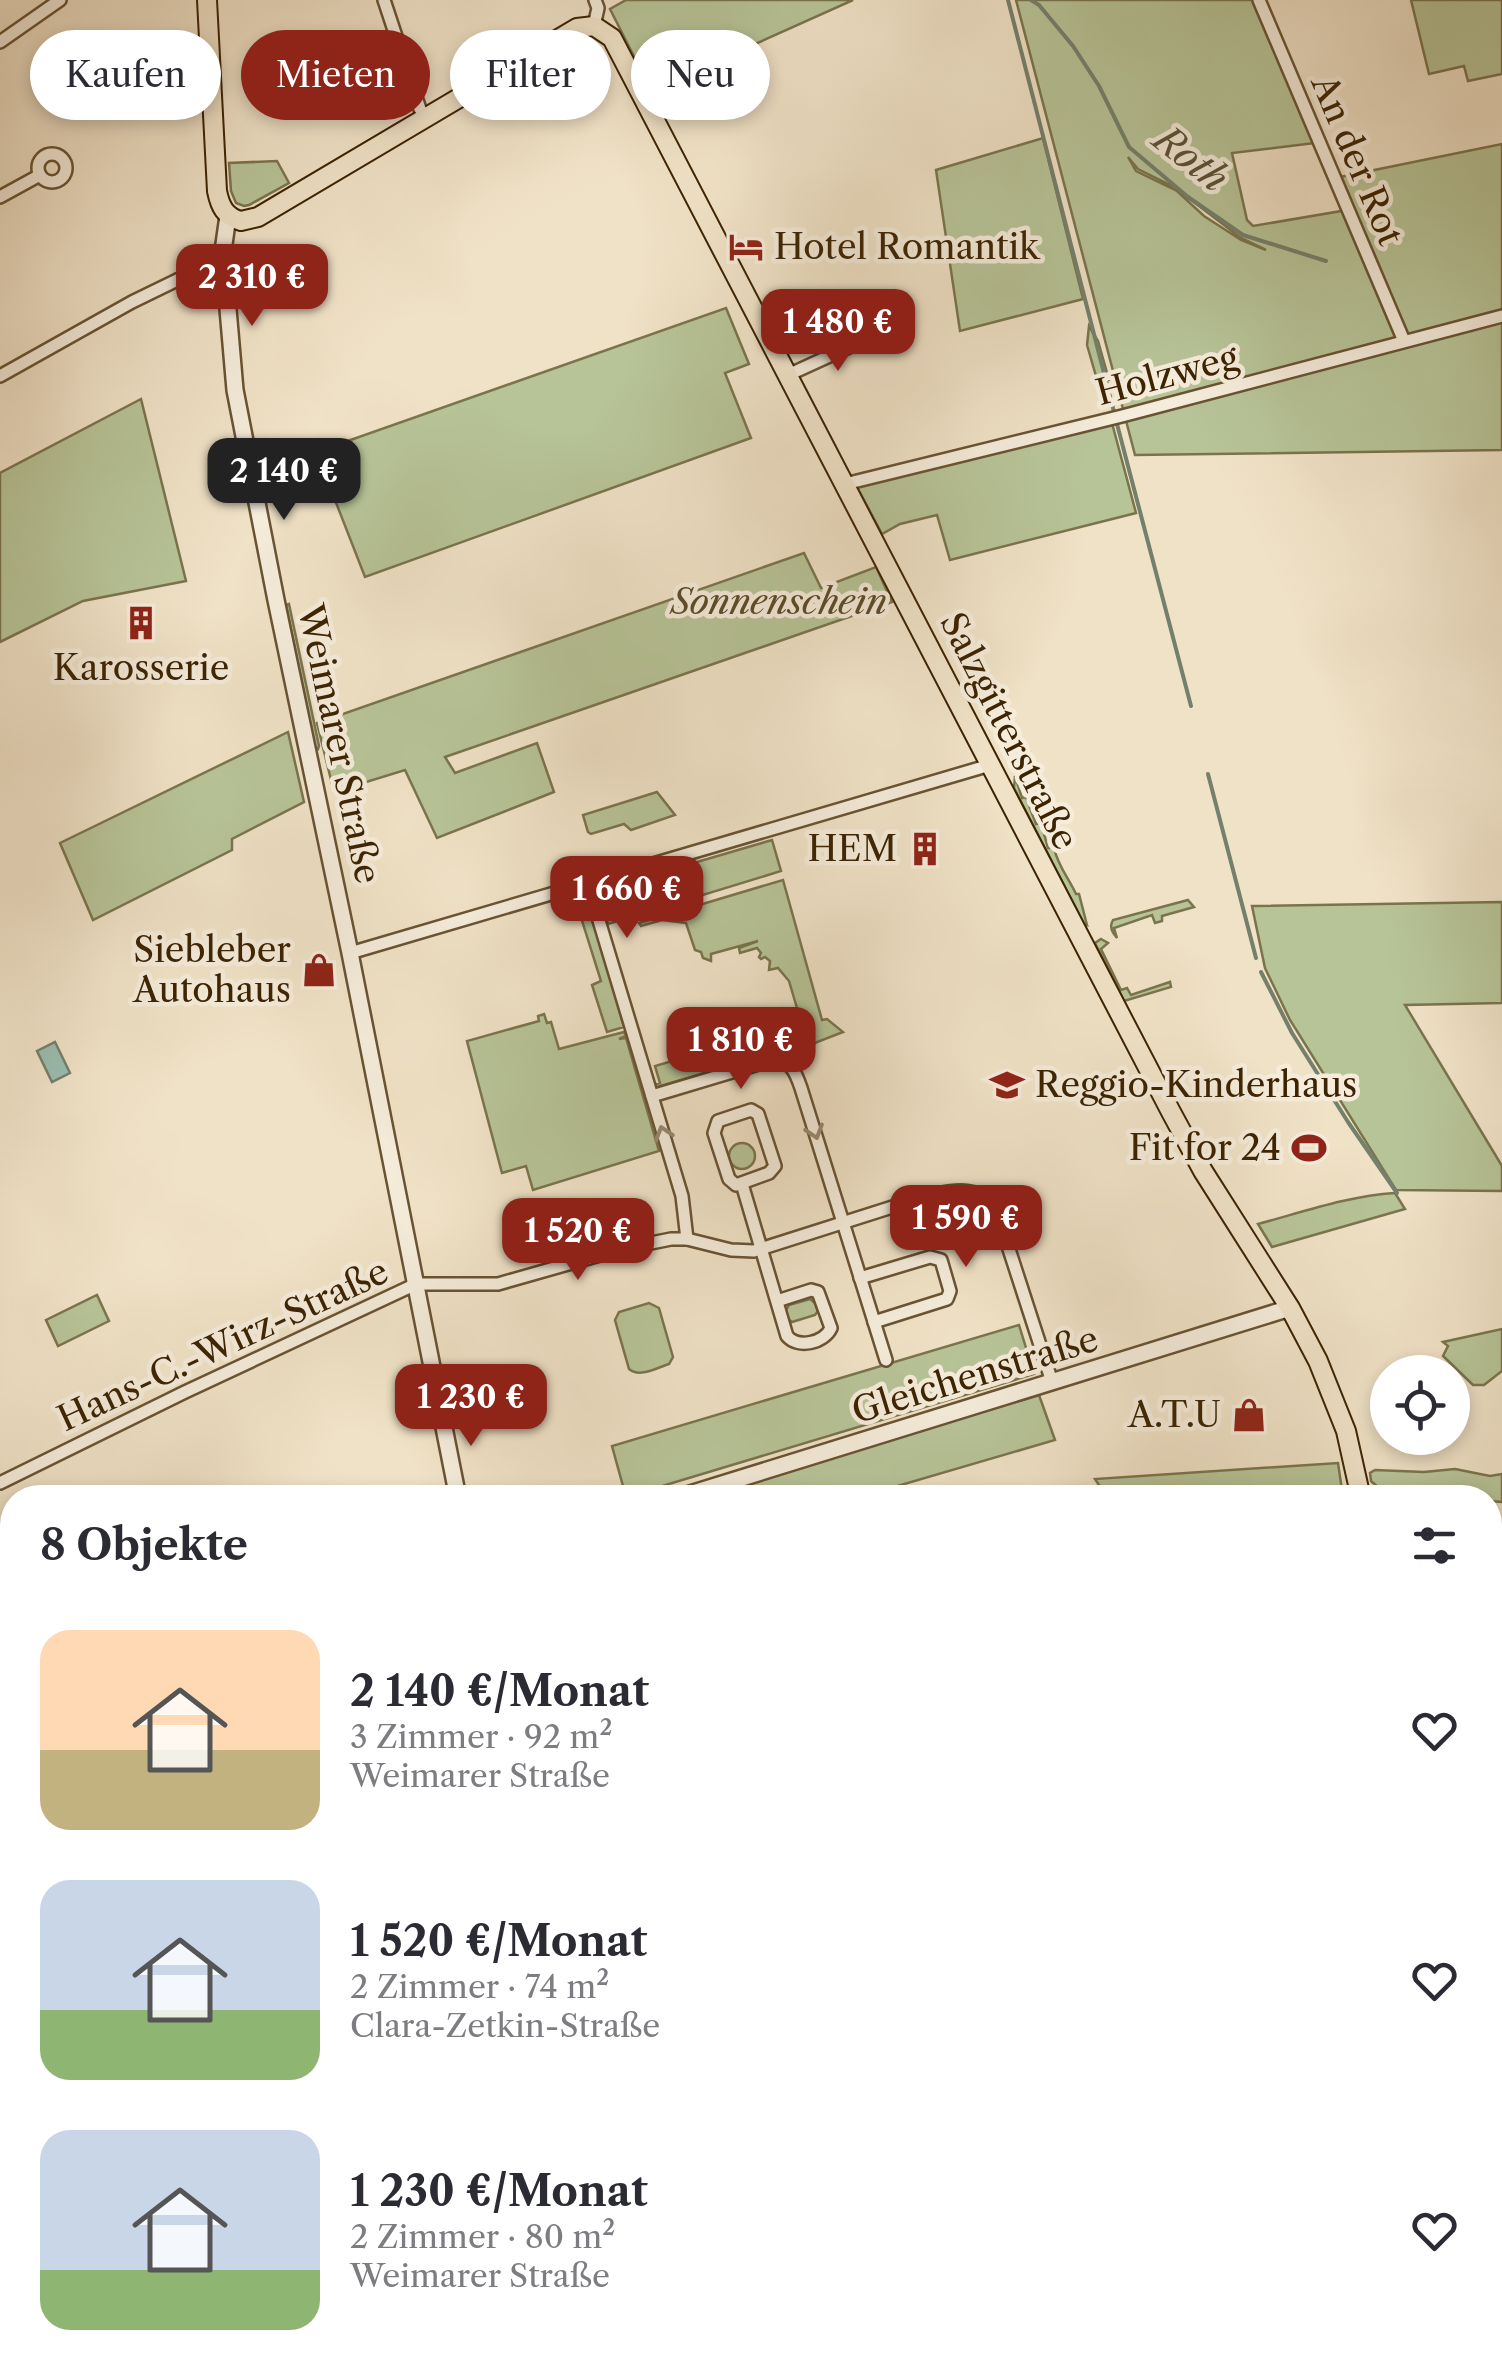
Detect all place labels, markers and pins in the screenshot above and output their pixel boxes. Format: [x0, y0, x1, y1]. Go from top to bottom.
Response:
place label: Hotel Romantik [774, 225, 1041, 268]
hotel icon: Hotel Romantik [727, 228, 765, 266]
pin: 2 310 € [160, 244, 344, 329]
pin: 1 480 € [746, 289, 930, 374]
pin: 2 140 € [192, 438, 376, 523]
building icon: Karosserie [122, 604, 160, 642]
place label: Karosserie [53, 646, 229, 689]
place label: HEM [808, 827, 897, 870]
building icon: HEM [906, 830, 944, 868]
pin: 1 660 € [535, 856, 719, 941]
place label: Siebleber Autohaus [132, 928, 291, 1011]
shop icon: Siebleber Autohaus [300, 951, 338, 989]
pin: 1 810 € [649, 1007, 833, 1092]
place label: Reggio-Kinderhaus [1035, 1063, 1357, 1106]
school or university icon: Reggio-Kinderhaus [988, 1066, 1026, 1104]
place label: Fit for 24 [1129, 1126, 1281, 1169]
sports icon: Fit for 24 [1290, 1129, 1328, 1167]
pin: 1 590 € [874, 1185, 1058, 1270]
pin: 1 520 € [486, 1198, 670, 1283]
pin: 1 230 € [379, 1364, 563, 1449]
place label: A.T.U [1127, 1393, 1221, 1436]
shop icon: A.T.U [1230, 1396, 1268, 1434]

